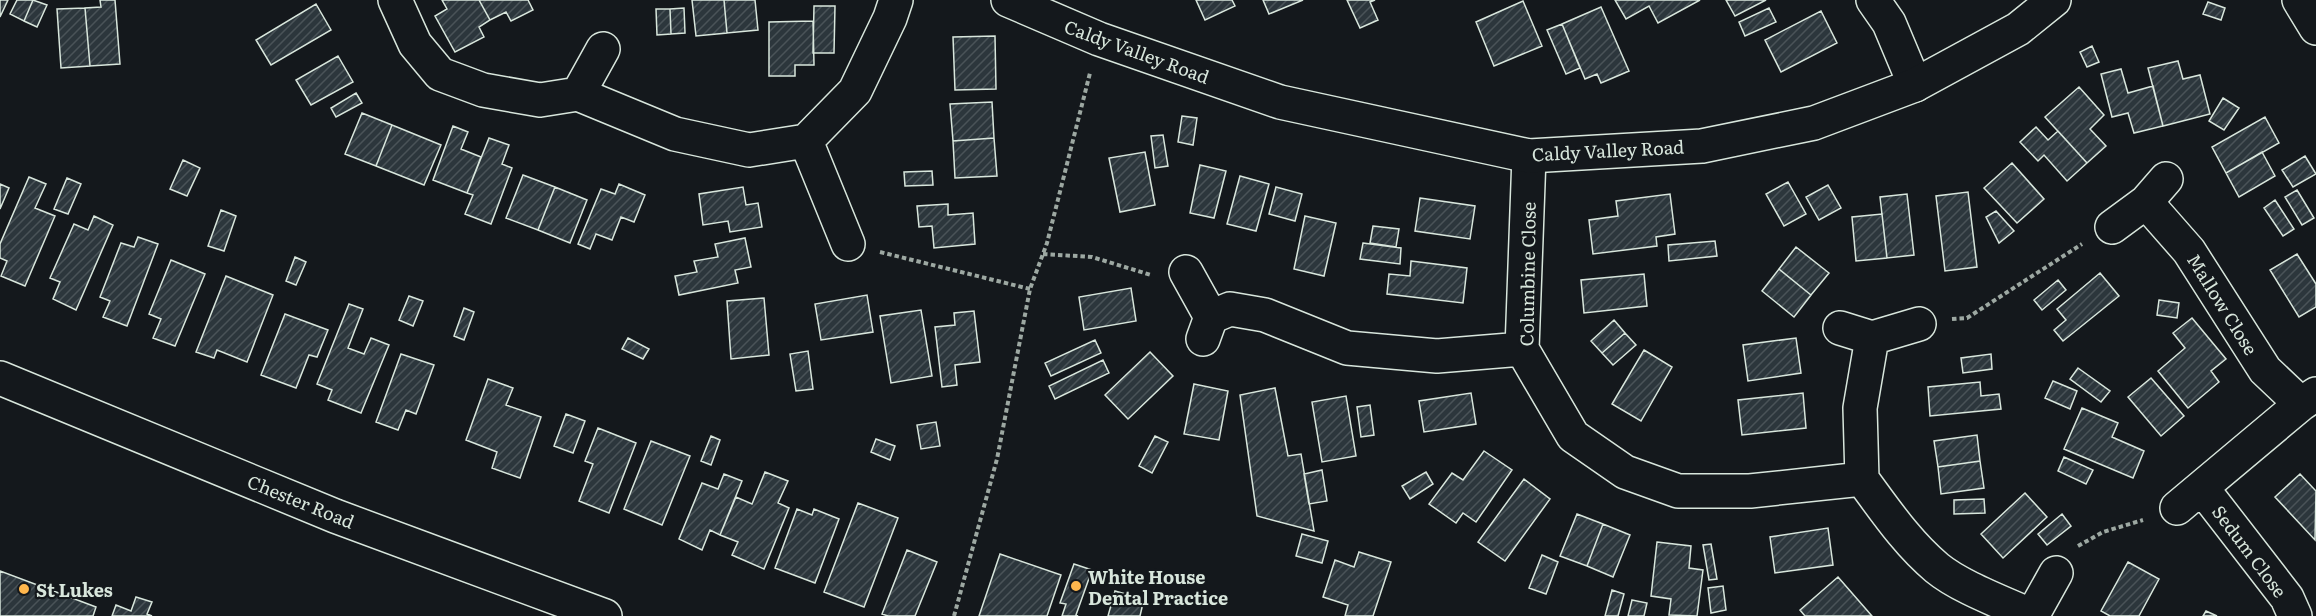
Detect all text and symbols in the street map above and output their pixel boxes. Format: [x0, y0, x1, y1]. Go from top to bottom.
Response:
street label: Caldy Valley Road [1061, 12, 1213, 90]
street label: Caldy Valley Road [1531, 133, 1685, 167]
street label: Columbine Close [1512, 201, 1542, 347]
street label: Mallow Close [2181, 248, 2265, 360]
street label: Chester Road [243, 467, 359, 535]
street label: Sedum Close [2206, 499, 2294, 603]
place label: White House Dental Practice [1088, 563, 1228, 611]
place label: St Lukes [36, 576, 113, 603]
marker: White House Dental Practice [1069, 579, 1083, 593]
marker: St Lukes [17, 582, 31, 596]

